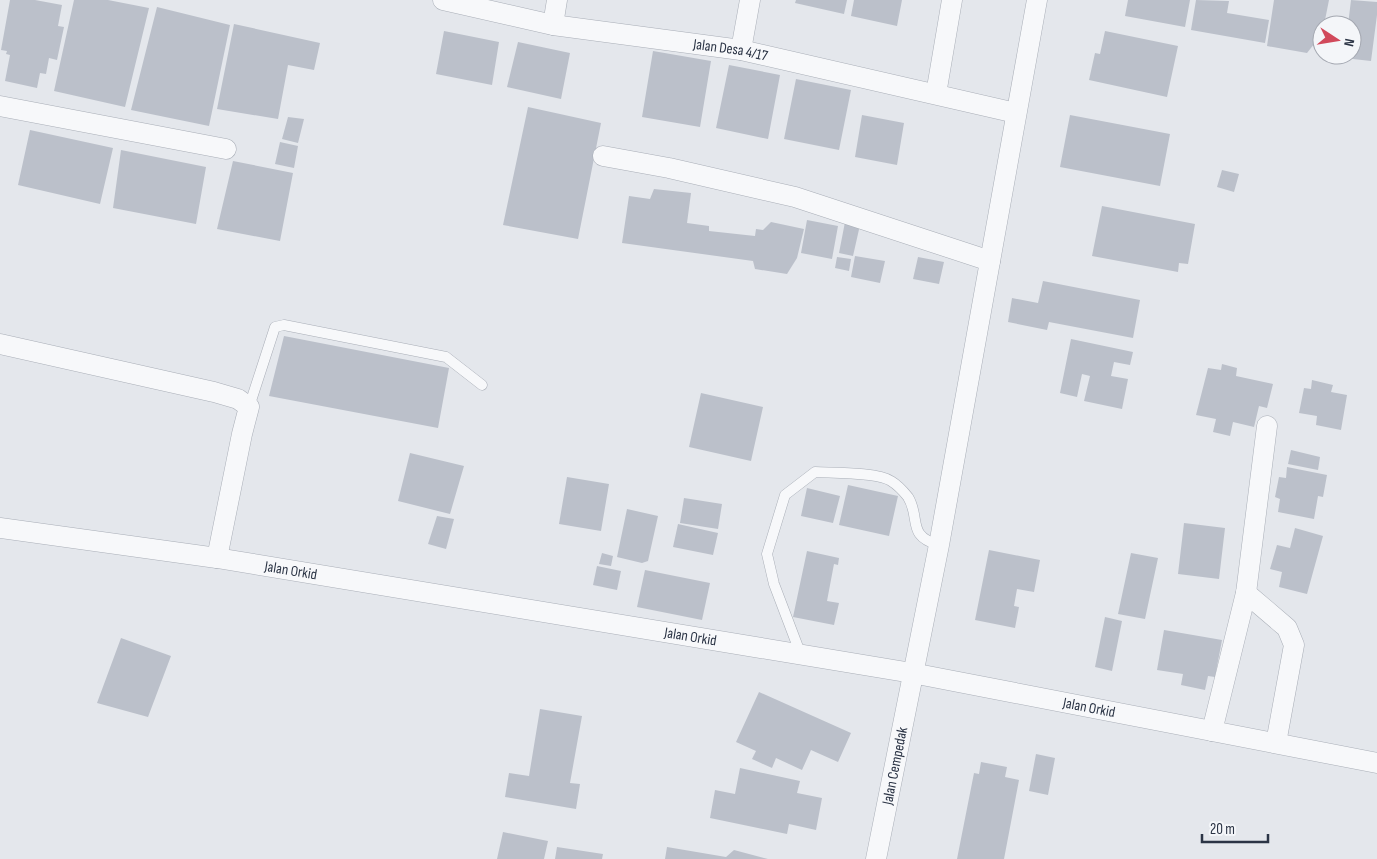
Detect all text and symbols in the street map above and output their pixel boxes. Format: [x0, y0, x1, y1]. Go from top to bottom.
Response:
north arrow [1312, 15, 1362, 65]
street label: Jalan Desa 4/17 [691, 35, 769, 66]
text: N [1340, 37, 1358, 48]
street label: Jalan Orkid [262, 557, 318, 584]
street label: Jalan Orkid [662, 623, 718, 651]
street label: Jalan Orkid [1060, 693, 1117, 722]
street label: Jalan Cempedak [878, 725, 912, 808]
scale bar [1202, 812, 1268, 844]
text: 20 m [1210, 820, 1235, 839]

